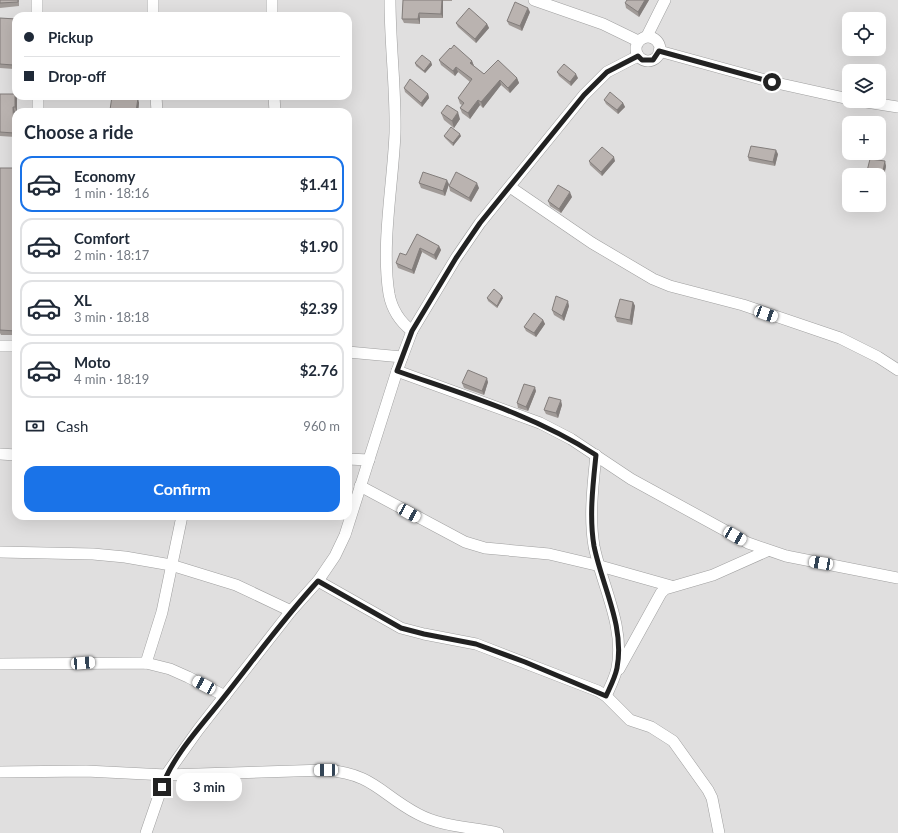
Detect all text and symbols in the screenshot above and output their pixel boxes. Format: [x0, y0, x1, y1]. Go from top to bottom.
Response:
map controls [842, 12, 886, 212]
button: locate [842, 12, 886, 56]
text: Pickup [48, 28, 93, 46]
button: layers [842, 64, 886, 108]
text: Drop-off [48, 67, 106, 85]
route start [763, 73, 781, 91]
button: + [842, 116, 886, 160]
text: Choose a ride [24, 121, 133, 143]
icon: car [26, 166, 62, 202]
text: Economy [74, 167, 135, 185]
button: − [842, 168, 886, 212]
text: $1.41 [300, 175, 338, 193]
text: 1 min · 18:16 [74, 185, 149, 201]
icon: car [26, 228, 62, 264]
text: Comfort [74, 229, 130, 247]
text: $1.90 [300, 237, 338, 255]
text: 2 min · 18:17 [74, 247, 149, 263]
icon: car [26, 290, 62, 326]
text: XL [74, 291, 92, 309]
text: $2.39 [300, 299, 338, 317]
car [753, 304, 779, 324]
text: 3 min · 18:18 [74, 309, 149, 325]
icon: car [26, 352, 62, 388]
text: Moto [74, 353, 111, 371]
text: $2.76 [300, 361, 338, 379]
text: 4 min · 18:19 [74, 371, 149, 387]
icon: cash [24, 415, 46, 437]
text: Cash [56, 417, 88, 435]
text: 960 m [303, 418, 340, 434]
button: Confirm [24, 466, 340, 512]
car [396, 502, 422, 524]
car [722, 525, 748, 547]
car [808, 555, 834, 571]
car [71, 656, 95, 670]
car [191, 674, 217, 696]
car [314, 764, 338, 776]
callout: 3 min [176, 773, 242, 801]
route end [153, 778, 171, 796]
text: 3 min [193, 779, 225, 795]

